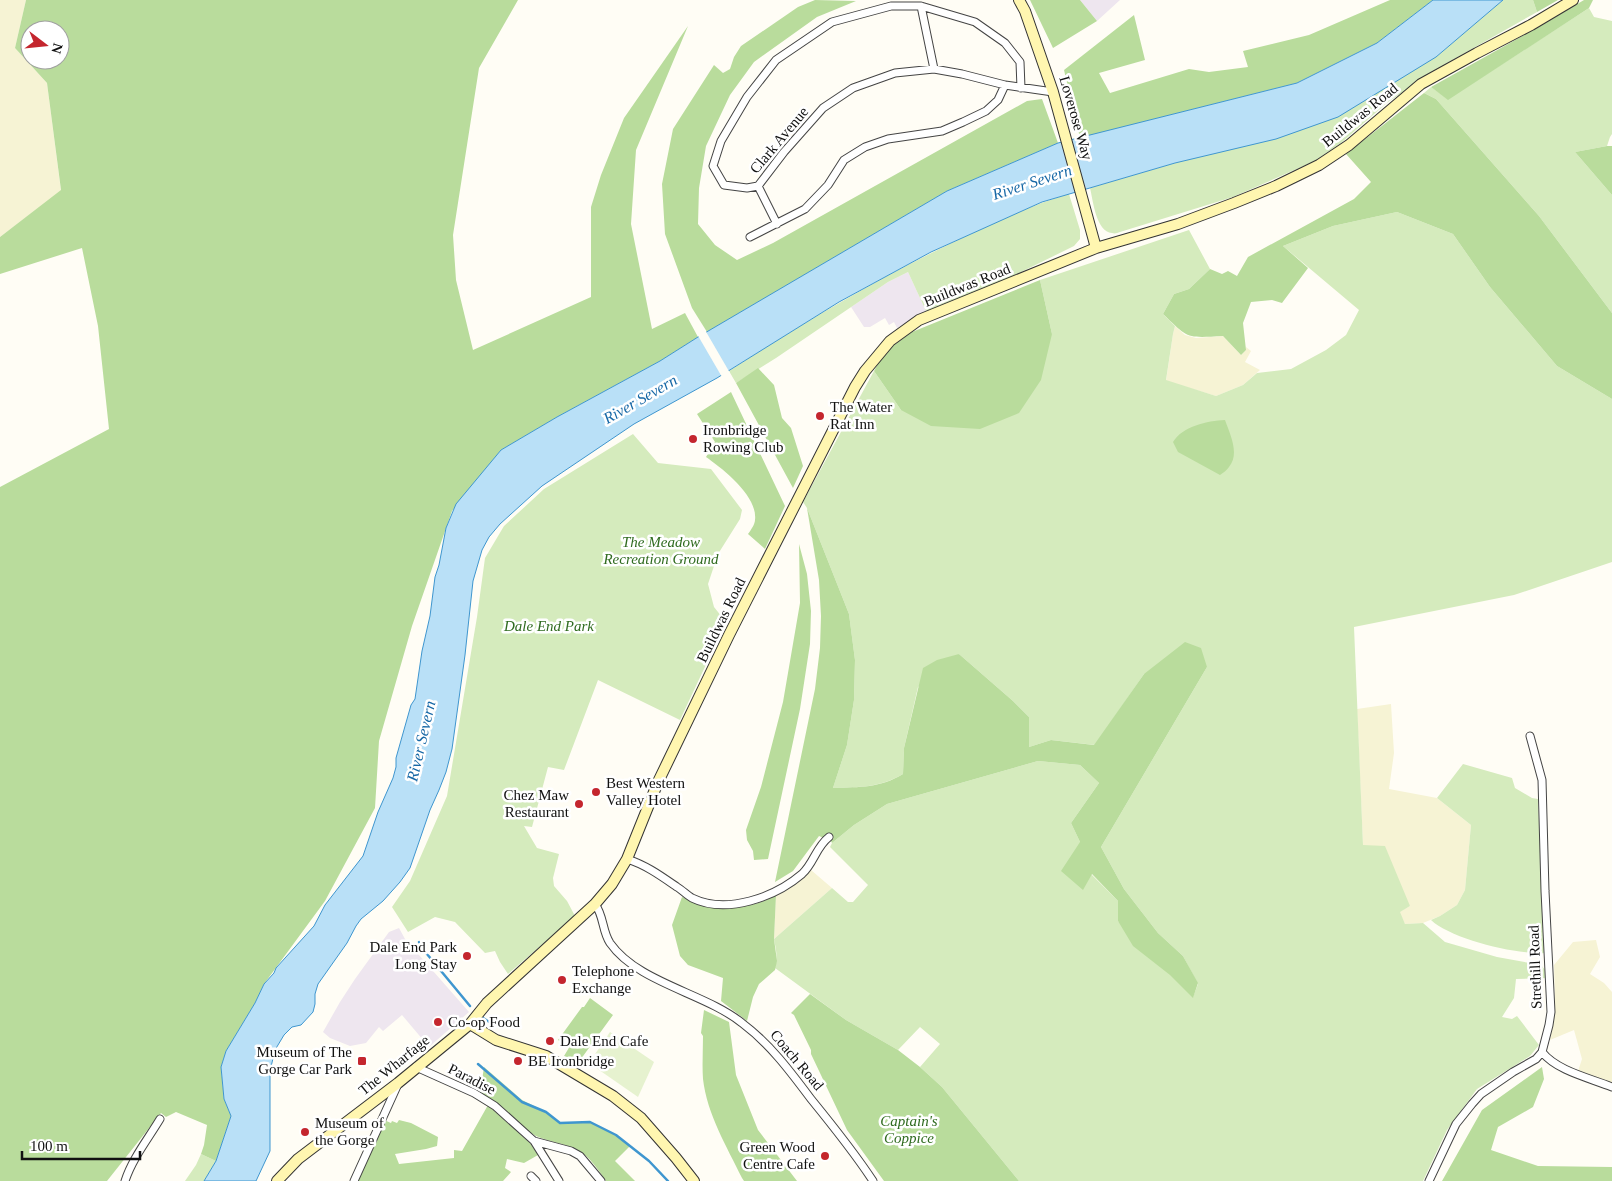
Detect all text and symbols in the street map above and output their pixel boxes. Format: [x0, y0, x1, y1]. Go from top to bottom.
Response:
north arrow [20, 20, 70, 70]
text: N [48, 42, 66, 55]
street label: Loverose Way [1056, 74, 1096, 162]
street label: Buildwas Road [1319, 79, 1401, 150]
street label: Clark Avenue [747, 103, 812, 176]
water label: River Severn [989, 161, 1074, 203]
street label: Buildwas Road [921, 260, 1013, 310]
water label: River Severn [599, 371, 680, 427]
place label: The Water Rat Inn [830, 399, 892, 432]
marker: The Water Rat Inn [814, 410, 826, 422]
place label: Ironbridge Rowing Club [703, 422, 783, 455]
marker: Ironbridge Rowing Club [687, 433, 699, 445]
park label: The Meadow Recreation Ground [602, 534, 719, 567]
street label: Buildwas Road [694, 575, 749, 665]
park label: Dale End Park [503, 618, 594, 634]
water label: River Severn [403, 699, 439, 784]
place label: Best Western Valley Hotel [606, 775, 685, 808]
marker: Best Western Valley Hotel [590, 786, 602, 798]
place label: Chez Maw Restaurant [504, 787, 570, 820]
marker: Chez Maw Restaurant [573, 798, 585, 810]
street label: Strethill Road [1526, 924, 1544, 1009]
place label: Dale End Park Long Stay [370, 939, 457, 972]
marker: Dale End Park Long Stay [461, 950, 473, 962]
place label: Telephone Exchange [572, 963, 635, 996]
marker: Telephone Exchange [556, 974, 568, 986]
place label: Co-op Food [448, 1014, 521, 1030]
marker: Co-op Food [432, 1016, 444, 1028]
street label: Coach Road [767, 1027, 827, 1094]
street label: The Wharfage [356, 1032, 433, 1098]
place label: Dale End Cafe [560, 1033, 649, 1049]
marker: Dale End Cafe [544, 1035, 556, 1047]
place label: Museum of The Gorge Car Park [256, 1044, 352, 1077]
place label: BE Ironbridge [528, 1053, 615, 1069]
marker: Museum of The Gorge Car Park [356, 1055, 368, 1067]
marker: BE Ironbridge [512, 1055, 524, 1067]
street label: Paradise [446, 1060, 499, 1098]
park label: Captain's Coppice [880, 1113, 938, 1146]
place label: Museum of the Gorge [315, 1115, 384, 1148]
marker: Museum of the Gorge [299, 1126, 311, 1138]
scale bar [22, 1128, 140, 1160]
text: 100 m [30, 1138, 68, 1154]
place label: Green Wood Centre Cafe [739, 1139, 815, 1172]
marker: Green Wood Centre Cafe [819, 1150, 831, 1162]

